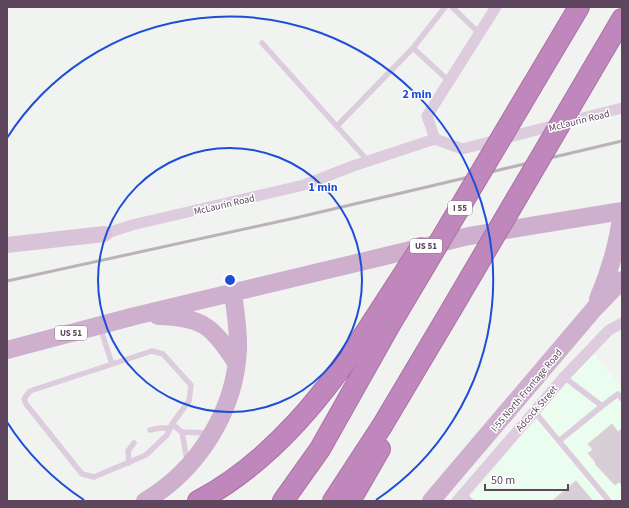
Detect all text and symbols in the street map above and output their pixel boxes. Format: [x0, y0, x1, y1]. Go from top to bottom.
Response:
text: 2 min [402, 86, 432, 103]
street label: McLaurin Road [547, 107, 611, 135]
text: 1 min [308, 179, 338, 196]
street label: McLaurin Road [192, 191, 256, 219]
road number: I 55 [448, 201, 472, 215]
road number: US 51 [410, 239, 442, 253]
centre of rings [223, 273, 237, 287]
road number: US 51 [55, 326, 87, 340]
street label: I-55 North Frontage Road [488, 346, 566, 435]
street label: Adcock Street [513, 382, 561, 435]
scale bar [485, 466, 568, 492]
text: 50 m [491, 472, 515, 489]

